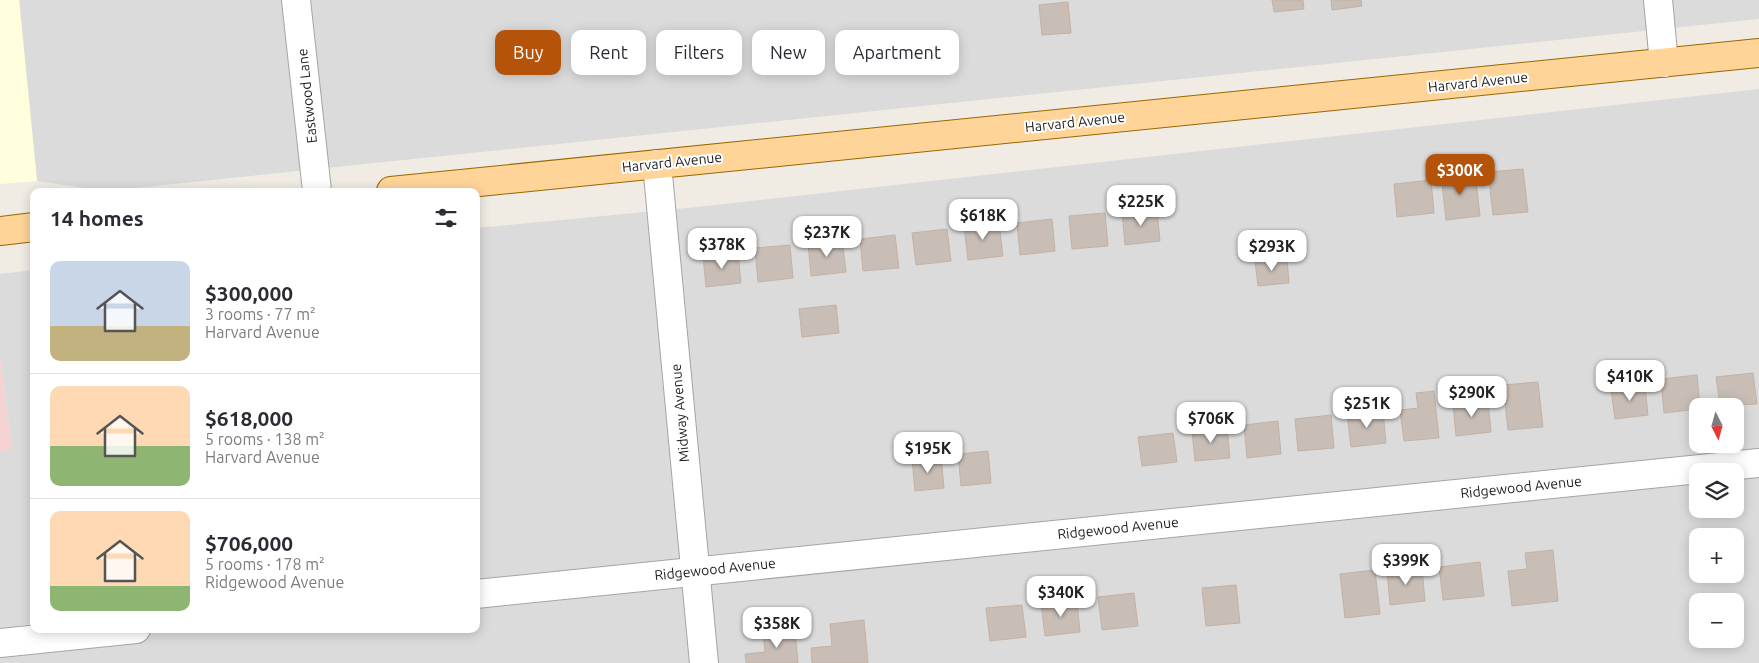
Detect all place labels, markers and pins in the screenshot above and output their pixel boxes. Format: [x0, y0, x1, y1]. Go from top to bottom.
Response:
pin: $300K [1425, 154, 1495, 196]
pin: $225K [1106, 184, 1176, 227]
pin: $618K [948, 198, 1018, 241]
pin: $237K [792, 216, 862, 258]
pin: $378K [687, 228, 757, 270]
pin: $293K [1237, 230, 1307, 272]
pin: $410K [1595, 360, 1665, 402]
pin: $290K [1437, 376, 1507, 418]
pin: $251K [1332, 386, 1402, 429]
pin: $706K [1176, 402, 1246, 444]
pin: $195K [893, 432, 963, 474]
pin: $399K [1371, 544, 1441, 586]
pin: $340K [1026, 576, 1096, 618]
pin: $358K [742, 606, 812, 649]

